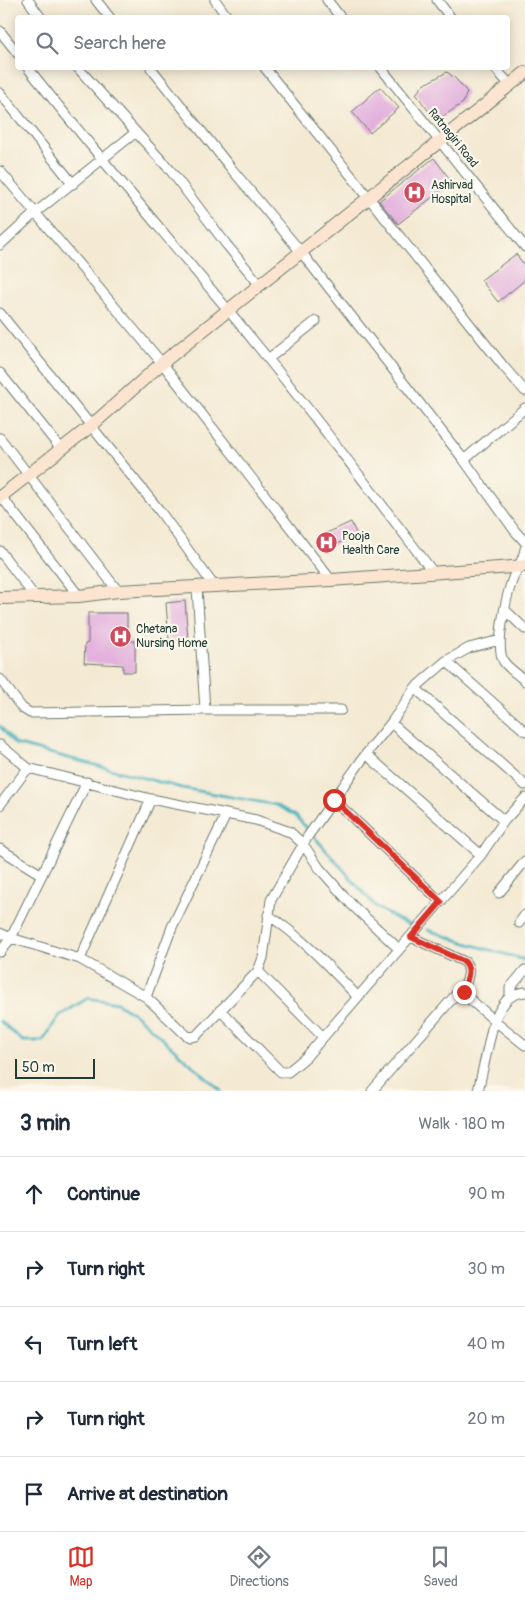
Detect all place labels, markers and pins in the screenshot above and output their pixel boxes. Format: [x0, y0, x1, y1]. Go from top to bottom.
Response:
place label: Ashirvad Hospital [431, 178, 473, 207]
hospital icon: Ashirvad Hospital [403, 180, 427, 204]
place label: Pooja Health Care [342, 529, 400, 558]
hospital icon: Pooja Health Care [314, 531, 338, 555]
place label: Chetana Nursing Home [136, 622, 208, 651]
hospital icon: Chetana Nursing Home [108, 624, 132, 648]

